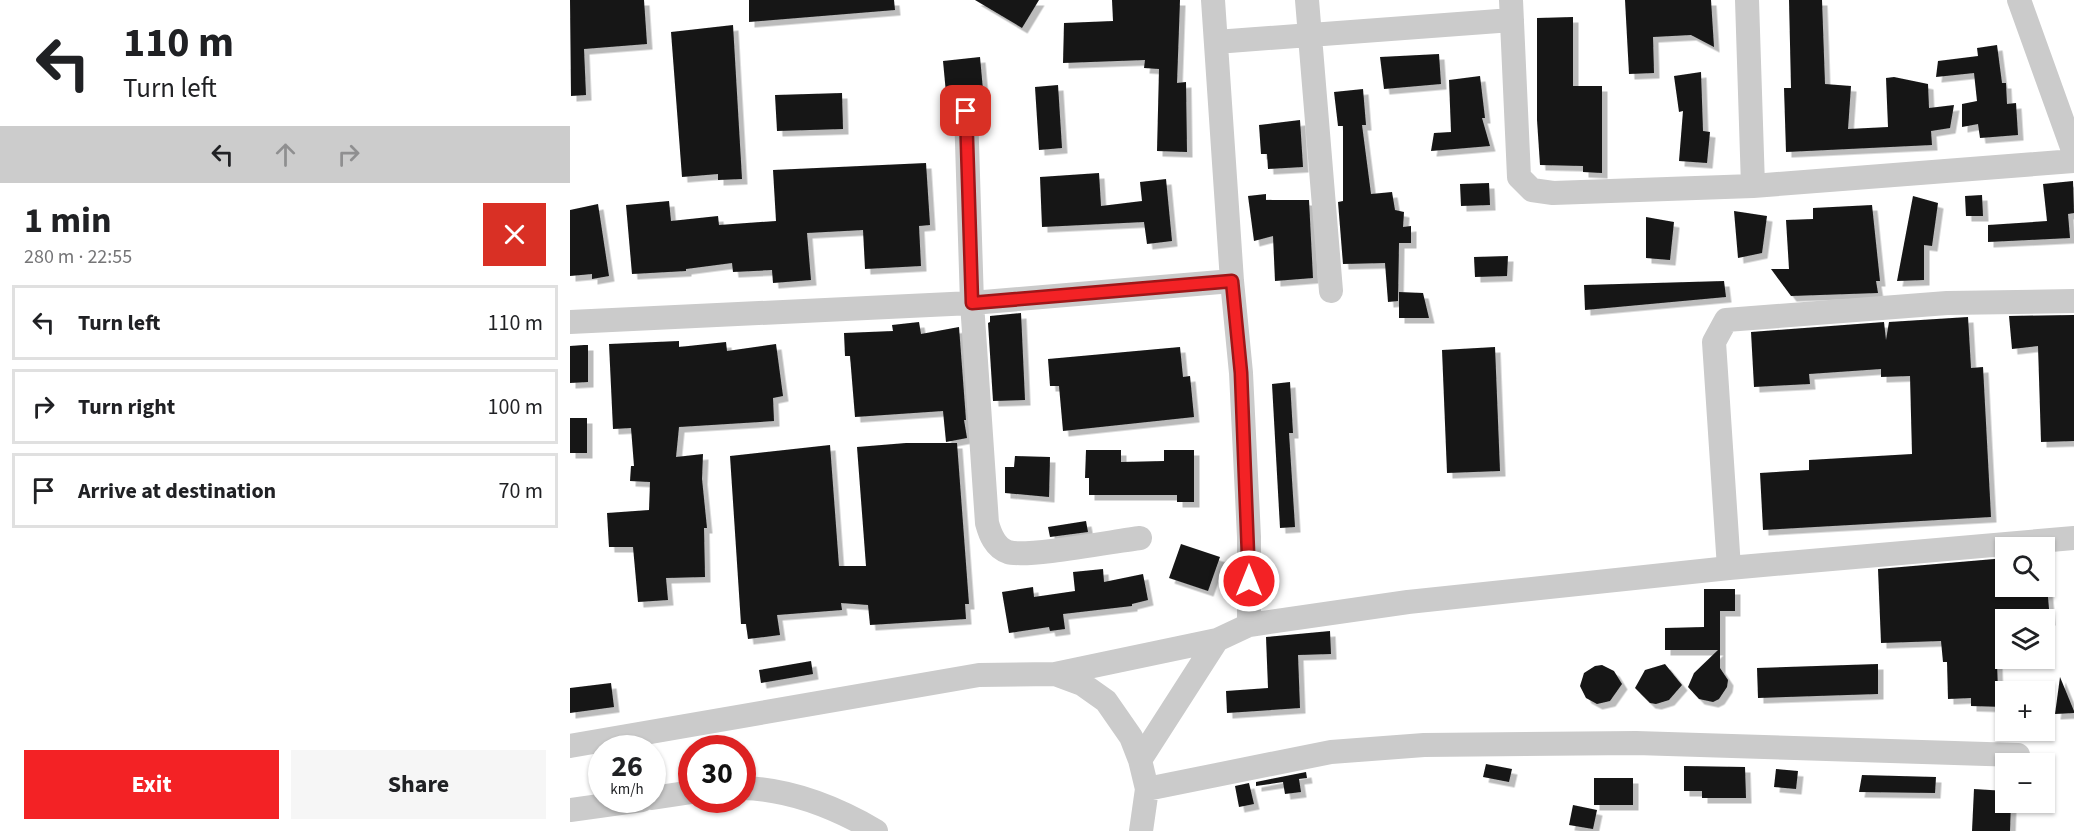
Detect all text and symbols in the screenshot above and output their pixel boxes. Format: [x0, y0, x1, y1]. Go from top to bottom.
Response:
text: 110 m [123, 13, 234, 73]
icon: left [24, 24, 102, 102]
text: Turn left [123, 69, 217, 108]
pin [940, 85, 991, 136]
icon: arrive [949, 94, 982, 127]
icon: left [206, 138, 239, 171]
icon: ahead [269, 138, 302, 171]
icon: right [332, 138, 365, 171]
text: 1 min [24, 195, 112, 246]
button: close [483, 203, 546, 266]
text: 280 m · 22:55 [24, 243, 132, 271]
icon: left [27, 306, 60, 339]
text: Turn left [78, 307, 160, 339]
text: 110 m [488, 307, 543, 339]
icon: right [27, 390, 60, 423]
text: Turn right [78, 391, 175, 423]
text: 100 m [488, 391, 543, 423]
icon: arrive [27, 474, 60, 507]
text: Arrive at destination [78, 475, 276, 507]
text: 70 m [498, 475, 543, 507]
map controls [1995, 537, 2055, 813]
button: search [1995, 537, 2055, 597]
position arrow [1217, 549, 1281, 613]
button: layers [1995, 609, 2055, 669]
button: + [1995, 681, 2055, 741]
speed limit sign: 30 [678, 735, 756, 813]
text: 26 [611, 745, 643, 788]
button: Exit [24, 750, 279, 819]
button: Share [291, 750, 546, 819]
button: − [1995, 753, 2055, 813]
text: km/h [610, 779, 644, 800]

